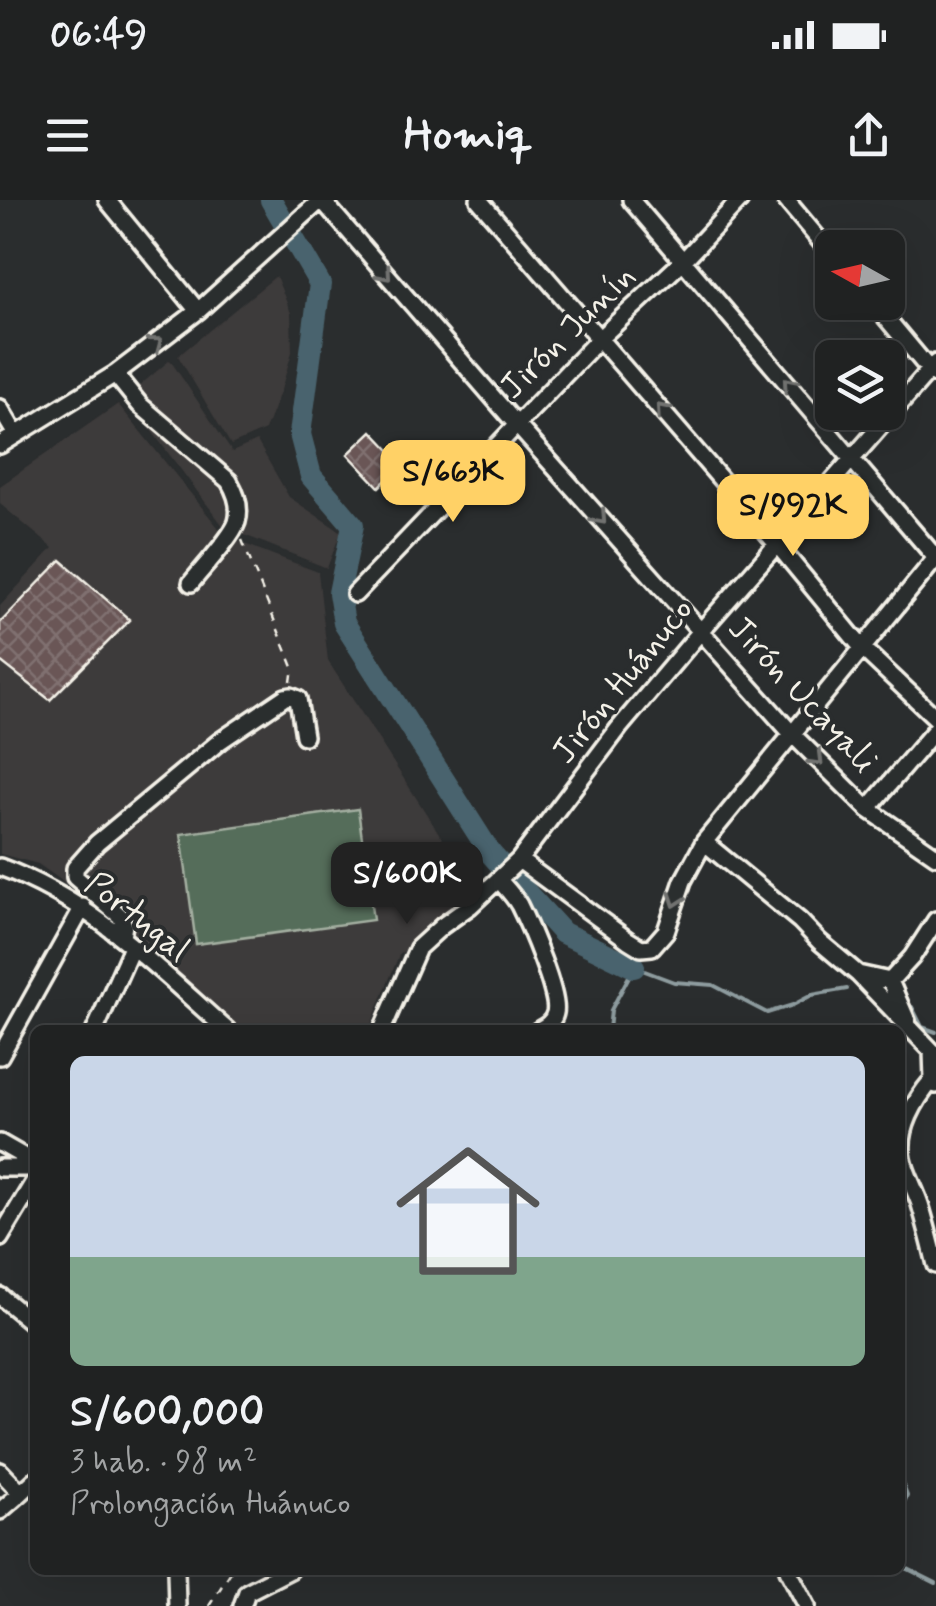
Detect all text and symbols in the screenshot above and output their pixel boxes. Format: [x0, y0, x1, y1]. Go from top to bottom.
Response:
text: 06:49 [50, 11, 147, 60]
text: Homiq [404, 106, 532, 165]
icon: menu [40, 108, 95, 163]
icon: share [841, 108, 896, 163]
north arrow [815, 230, 905, 320]
map controls [815, 230, 905, 430]
street label: Jirón Junín [490, 254, 646, 410]
one-way arrow [374, 262, 392, 280]
one-way arrow [145, 337, 163, 354]
button: layers [815, 340, 905, 430]
one-way arrow [782, 377, 800, 396]
one-way arrow [656, 404, 674, 422]
pin: S/663K [372, 440, 534, 525]
text: S/663K [402, 451, 504, 493]
pin: S/992K [712, 474, 874, 559]
text: S/992K [739, 485, 847, 527]
one-way arrow [588, 506, 606, 525]
street label: Jirón Huánuco [542, 588, 704, 774]
street label: Jirón Ucayali [717, 607, 887, 783]
one-way arrow [806, 748, 824, 766]
pin: S/600K [326, 842, 488, 927]
text: S/600K [353, 853, 461, 895]
street label: Portugal [75, 861, 199, 973]
one-way arrow [668, 891, 688, 908]
icon: home [378, 1121, 558, 1301]
text: S/600,000 [70, 1386, 264, 1441]
text: 3 hab. · 98 m² [70, 1441, 257, 1483]
text: Prolongación Huánuco [70, 1483, 351, 1525]

